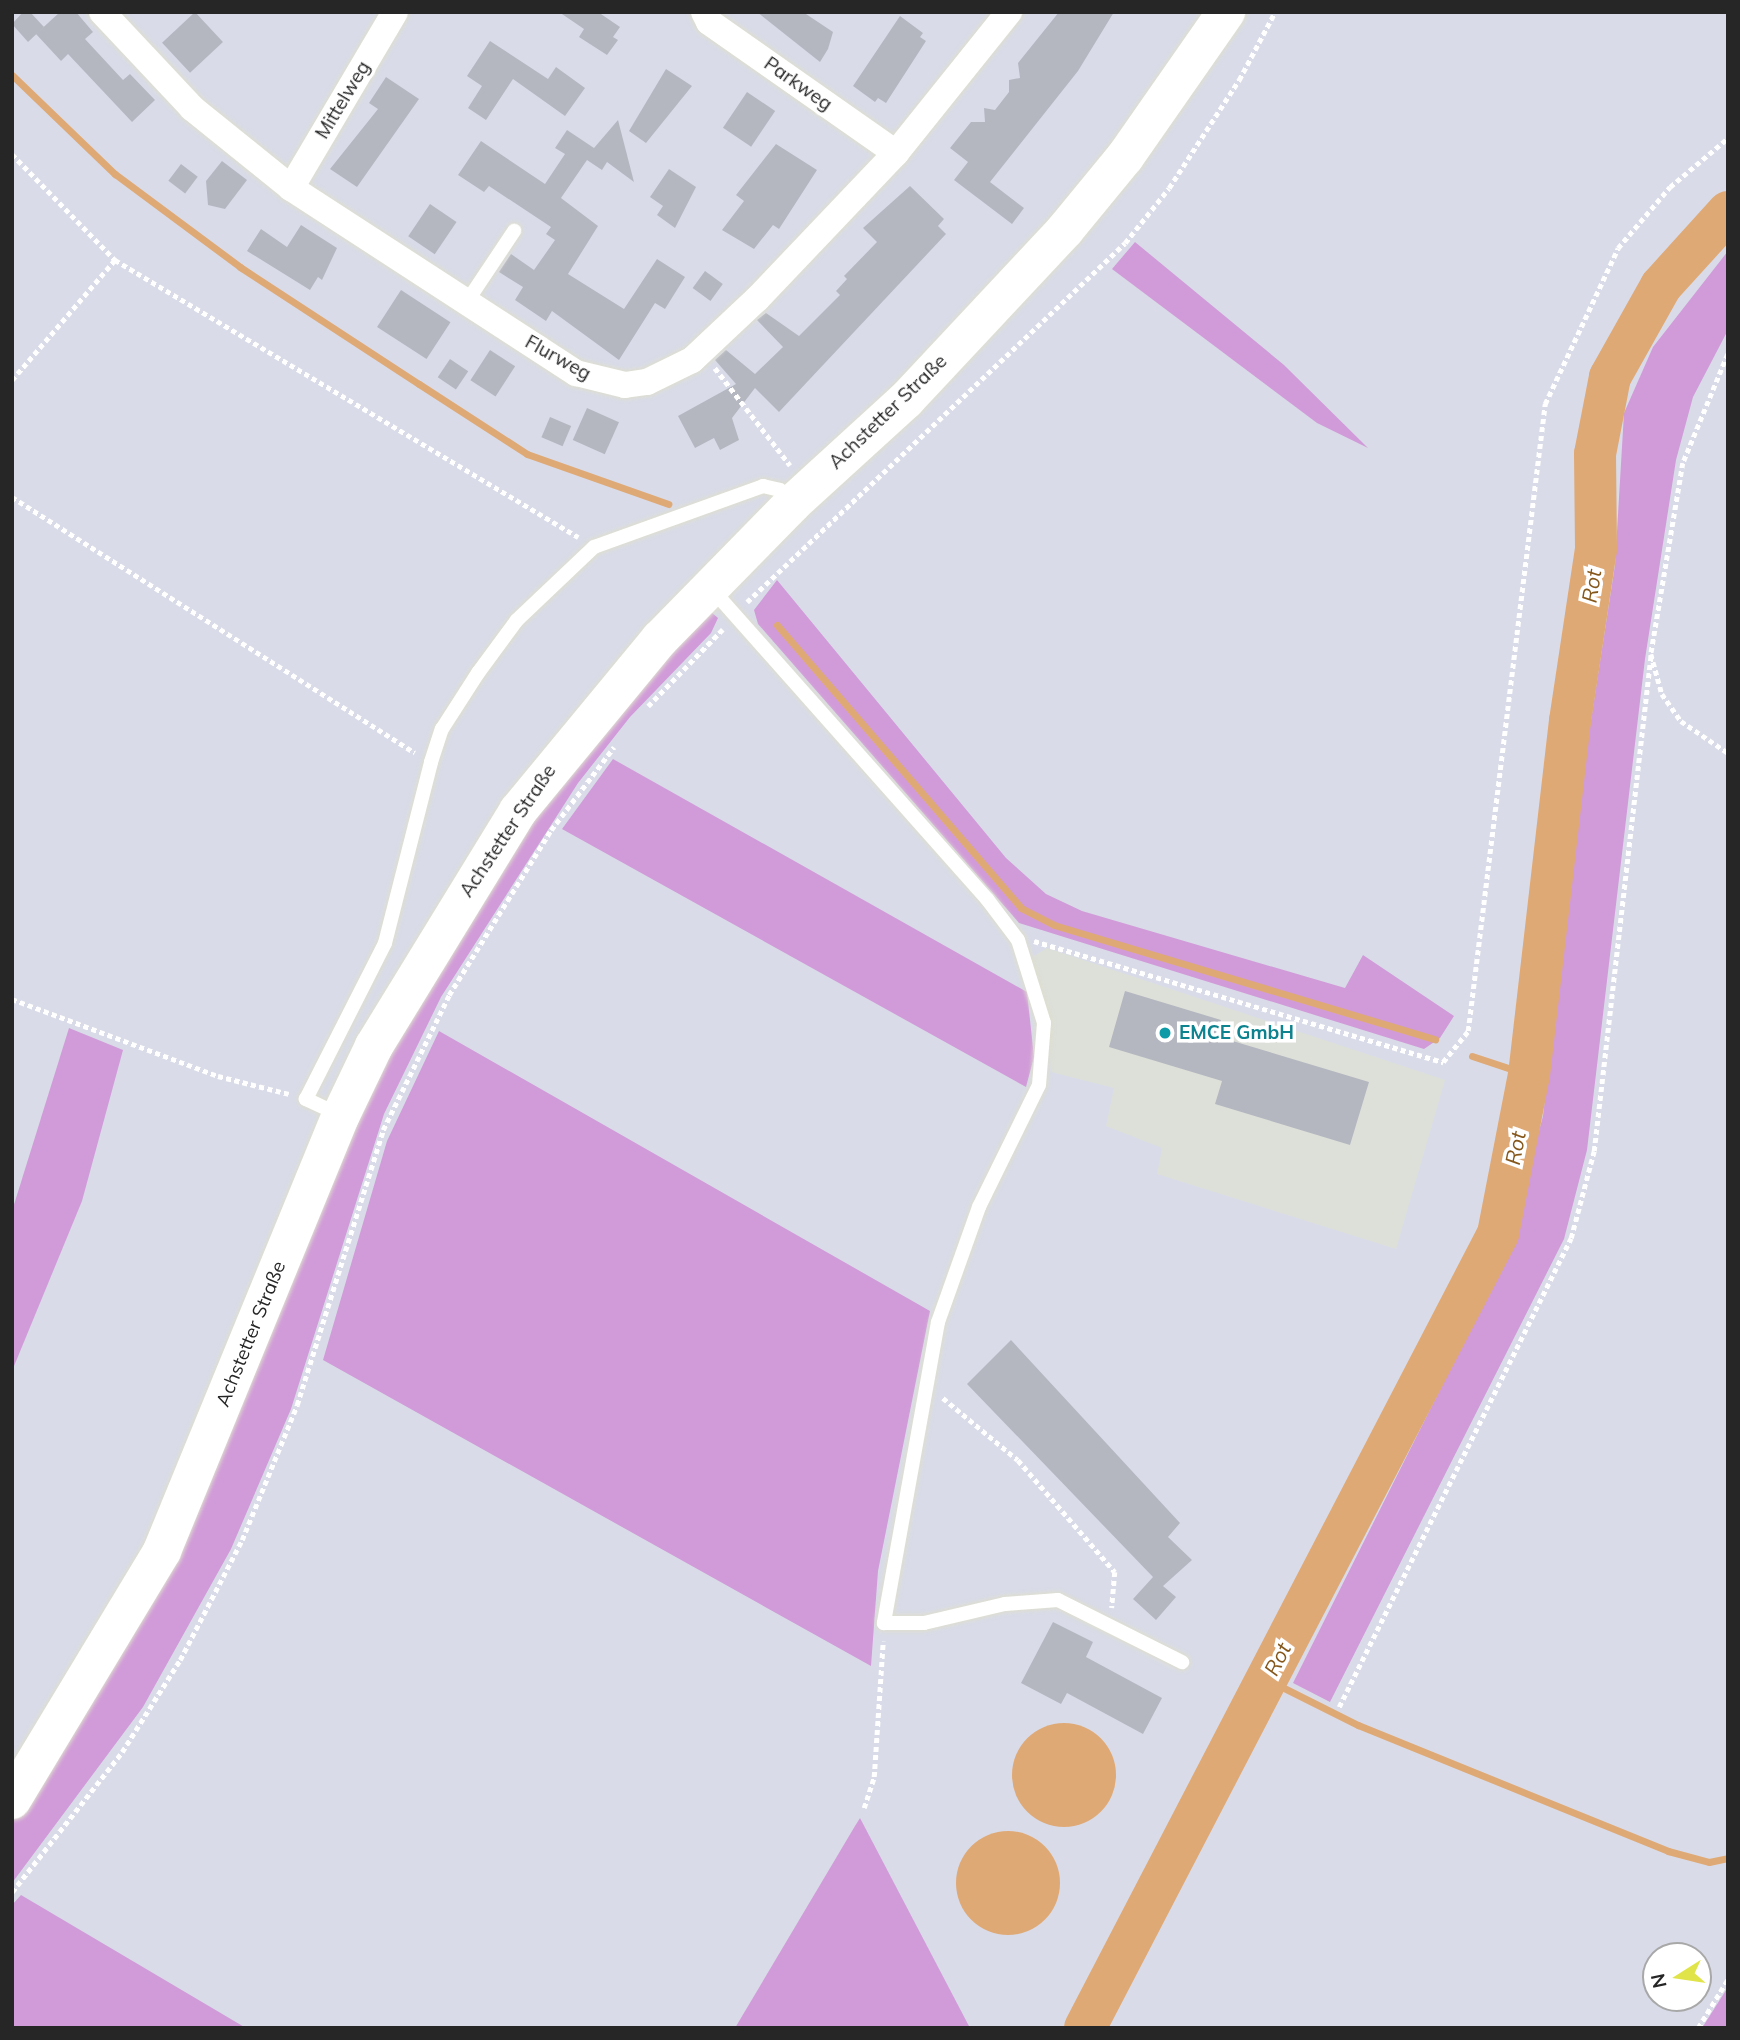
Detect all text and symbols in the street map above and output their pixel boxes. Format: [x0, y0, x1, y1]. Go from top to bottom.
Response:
street label: Parkweg [760, 52, 836, 116]
street label: Mittelweg [311, 57, 375, 143]
street label: Flurweg [521, 331, 595, 385]
street label: Achstetter Straße [824, 350, 952, 474]
water label: Rot [1576, 567, 1606, 605]
street label: Achstetter Straße [455, 760, 561, 902]
place label: EMCE GmbH [1179, 1022, 1294, 1044]
marker: EMCE GmbH [1157, 1025, 1173, 1041]
water label: Rot [1499, 1129, 1531, 1167]
street label: Achstetter Straße [211, 1258, 291, 1410]
water label: Rot [1258, 1638, 1296, 1680]
north arrow [1642, 1942, 1712, 2012]
text: N [1645, 1971, 1672, 1990]

